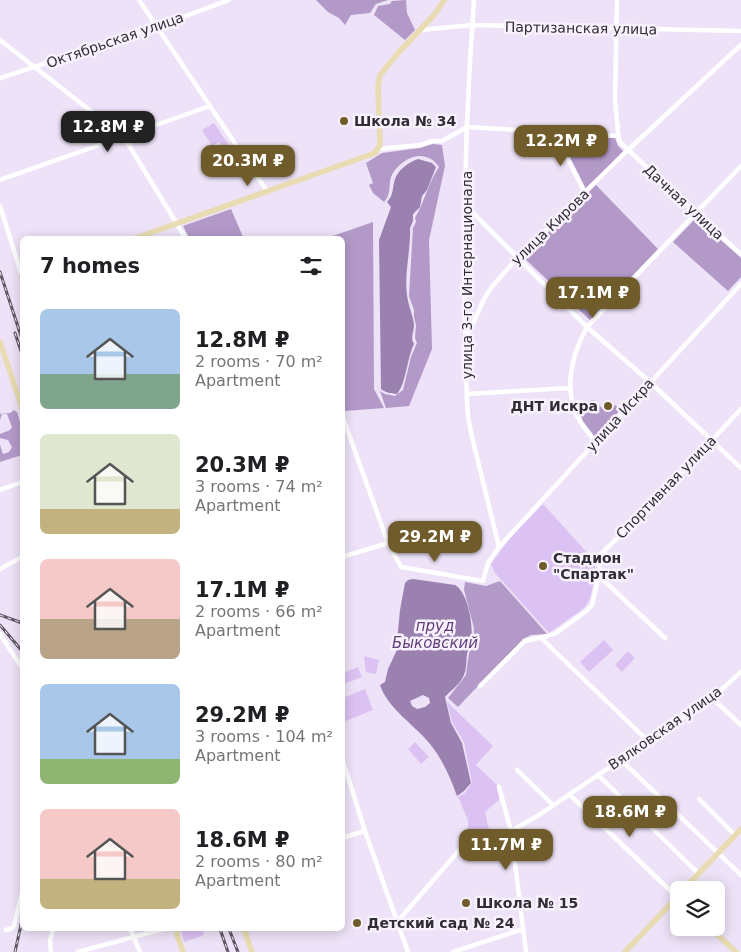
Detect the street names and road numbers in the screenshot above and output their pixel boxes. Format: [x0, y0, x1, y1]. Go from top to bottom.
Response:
street label: Октябрьская улица [44, 9, 186, 71]
street label: Партизанская улица [505, 19, 657, 37]
street label: Дачная улица [641, 161, 727, 243]
street label: улица 3-го Интернационала [459, 171, 475, 379]
street label: улица Кирова [508, 186, 592, 268]
street label: улица Искра [583, 375, 657, 455]
street label: Спортивная улица [613, 432, 719, 542]
street label: Вялковская улица [605, 683, 725, 773]

